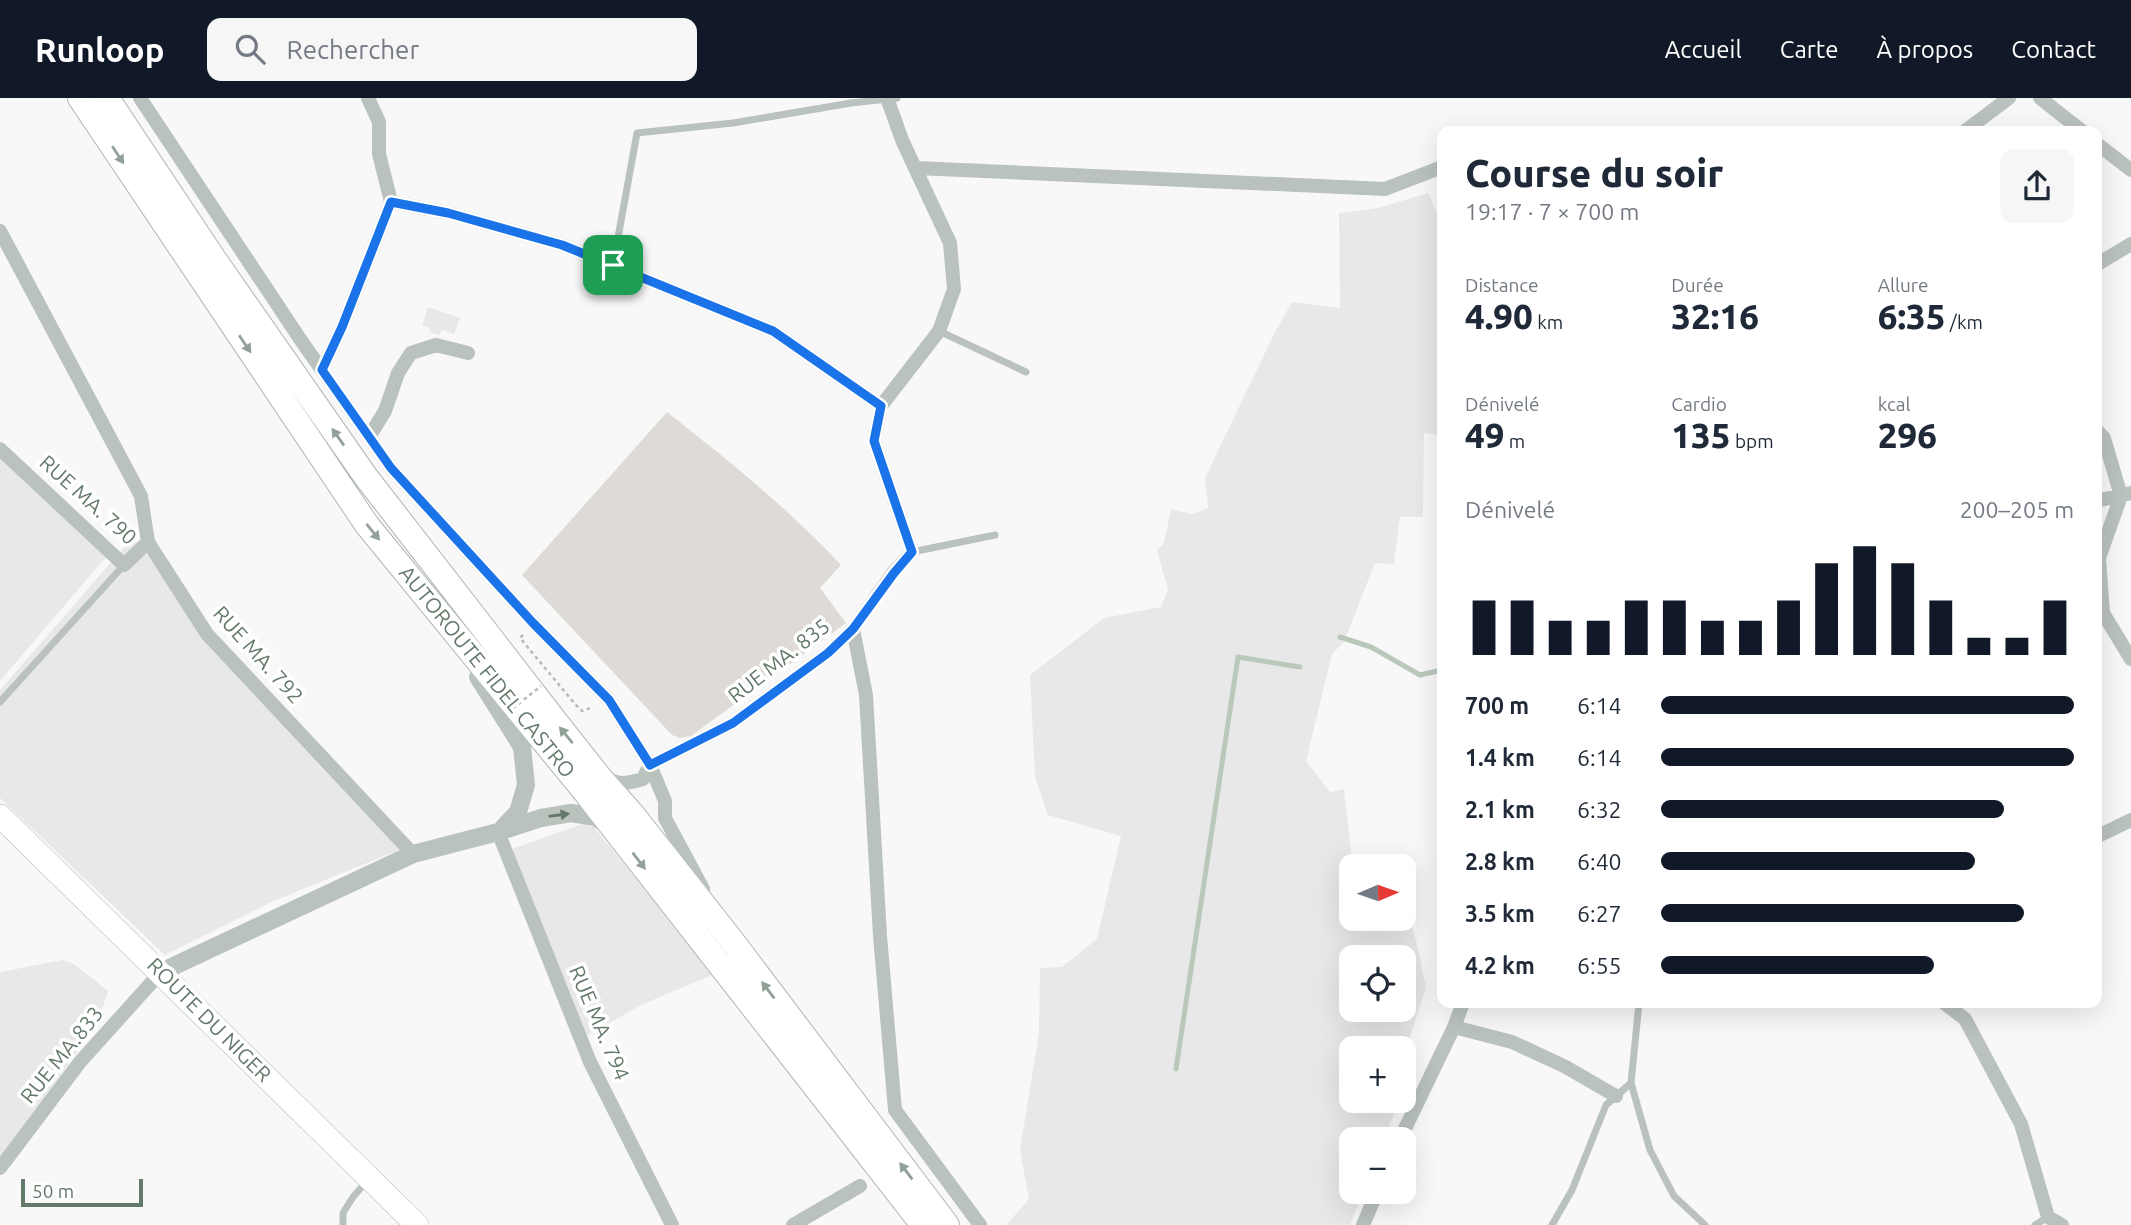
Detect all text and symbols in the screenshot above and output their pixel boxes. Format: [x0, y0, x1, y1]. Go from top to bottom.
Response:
search box [207, 18, 697, 81]
icon: search [231, 30, 269, 68]
text: Runloop [35, 31, 165, 68]
text: Rechercher [287, 35, 419, 64]
text: Accueil [1665, 36, 1742, 63]
text: Carte [1780, 36, 1839, 63]
text: À propos [1877, 36, 1973, 63]
text: Contact [2011, 36, 2096, 63]
one-way arrow [111, 146, 125, 164]
button: share [2000, 149, 2074, 223]
text: Course du soir [1465, 152, 1723, 194]
text: 19:17 · 7 × 700 m [1465, 199, 1639, 224]
pin [583, 235, 643, 295]
icon: arrive [594, 246, 632, 284]
text: Distance [1465, 274, 1539, 296]
text: Durée [1671, 274, 1724, 296]
text: Allure [1878, 274, 1928, 296]
text: 4.90 [1465, 296, 1533, 336]
text: 32:16 [1671, 296, 1759, 336]
text: 6:35 [1878, 296, 1946, 336]
text: km [1533, 311, 1563, 333]
text: /km [1946, 311, 1983, 333]
one-way arrow [238, 335, 252, 353]
text: Dénivelé [1465, 393, 1540, 415]
text: Cardio [1671, 393, 1727, 415]
text: kcal [1878, 393, 1910, 415]
text: 49 [1465, 415, 1504, 455]
text: 135 [1671, 415, 1731, 455]
text: 296 [1878, 415, 1937, 455]
one-way arrow [332, 428, 345, 447]
text: m [1504, 430, 1525, 452]
text: bpm [1731, 430, 1774, 452]
street label: RUE MA. 790 [35, 450, 142, 549]
text: Dénivelé [1465, 497, 1555, 522]
text: 200–205 m [1960, 497, 2074, 522]
one-way arrow [365, 523, 380, 540]
street label: AUTOROUTE FIDEL CASTRO [395, 561, 581, 782]
street label: RUE MA. 792 [209, 601, 308, 708]
street label: RUE MA. 835 [723, 613, 834, 707]
text: 700 m [1465, 693, 1529, 718]
text: 6:14 [1577, 693, 1622, 718]
one-way arrow [559, 726, 574, 743]
text: 1.4 km [1465, 745, 1535, 770]
text: 6:14 [1577, 745, 1622, 770]
text: 2.1 km [1465, 797, 1535, 822]
text: 6:32 [1577, 797, 1622, 822]
one-way arrow [548, 809, 570, 820]
text: 2.8 km [1465, 849, 1535, 874]
text: 6:40 [1577, 849, 1622, 874]
one-way arrow [632, 852, 646, 870]
north arrow [1339, 854, 1416, 931]
map controls [1339, 854, 1416, 1204]
text: 3.5 km [1465, 901, 1535, 926]
text: 6:27 [1577, 901, 1622, 926]
button: locate [1339, 945, 1416, 1022]
street label: ROUTE DU NIGER [143, 952, 277, 1086]
text: 4.2 km [1465, 953, 1535, 978]
text: 6:55 [1577, 953, 1622, 978]
street label: RUE MA. 794 [565, 962, 635, 1083]
one-way arrow [761, 980, 775, 999]
street label: RUE MA.833 [15, 1001, 107, 1107]
button: + [1339, 1036, 1416, 1113]
button: − [1339, 1127, 1416, 1204]
one-way arrow [899, 1161, 913, 1180]
scale bar [21, 1176, 144, 1208]
text: 50 m [32, 1180, 74, 1202]

